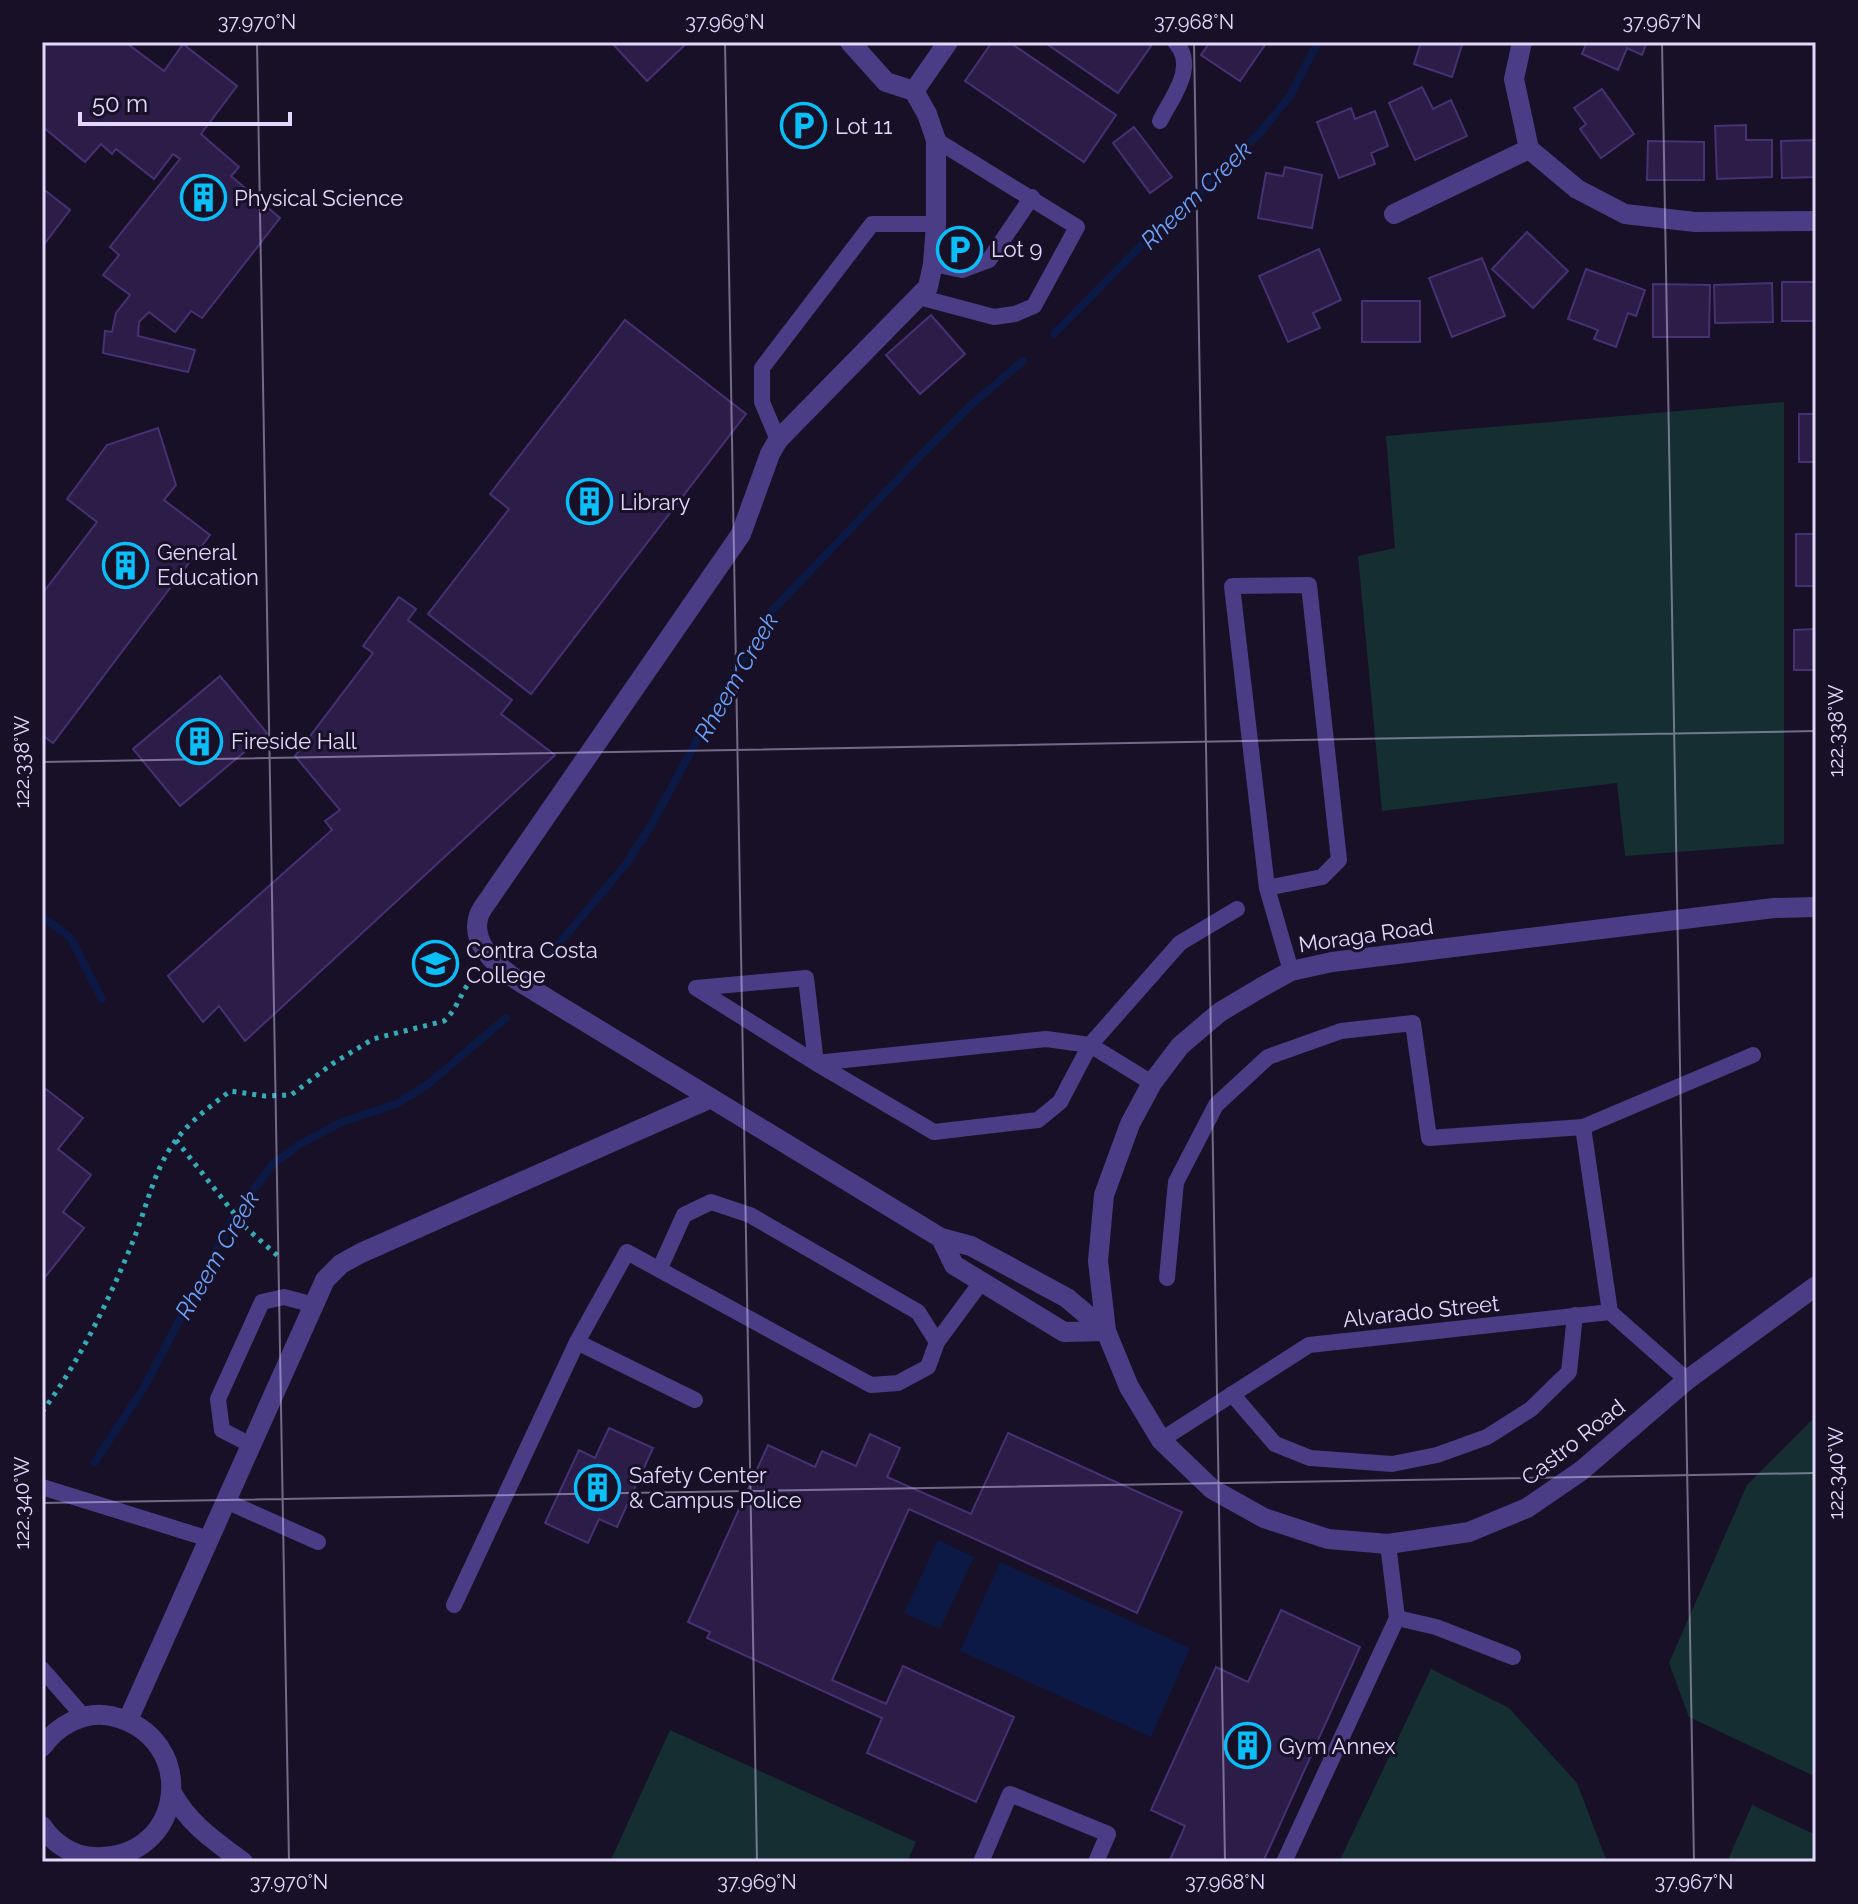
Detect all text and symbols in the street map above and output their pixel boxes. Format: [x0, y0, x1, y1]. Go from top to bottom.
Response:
text: 37.970°N [218, 10, 296, 34]
text: 37.969°N [685, 10, 765, 34]
text: 37.968°N [1154, 10, 1234, 34]
text: 37.967°N [1623, 10, 1702, 34]
scale bar [80, 76, 290, 126]
text: 50 m [92, 89, 148, 118]
parking icon: Lot 11 [780, 102, 828, 150]
place label: Lot 11 [835, 113, 892, 139]
water label: Rheem Creek [1134, 135, 1258, 255]
building icon: Physical Science [179, 174, 227, 222]
place label: Physical Science [234, 185, 403, 211]
parking icon: Lot 9 [936, 225, 984, 273]
place label: Lot 9 [991, 236, 1042, 262]
building icon: Library [565, 478, 613, 526]
place label: Library [620, 489, 691, 515]
place label: General Education [157, 539, 259, 590]
building icon: General Education [102, 541, 150, 589]
water label: Rheem Creek [688, 608, 784, 746]
text: 122.338°W [1824, 685, 1848, 777]
text: 122.338°W [10, 716, 34, 808]
building icon: Fireside Hall [176, 717, 224, 765]
place label: Fireside Hall [231, 728, 357, 754]
street label: Moraga Road [1297, 913, 1435, 957]
place label: Contra Costa College [466, 937, 598, 988]
school or university icon: Contra Costa College [411, 939, 459, 987]
water label: Rheem Creek [169, 1186, 265, 1324]
street label: Alvarado Street [1342, 1290, 1501, 1332]
street label: Castro Road [1516, 1394, 1630, 1490]
text: 122.340°W [1824, 1426, 1848, 1519]
text: 122.340°W [10, 1456, 34, 1549]
place label: Safety Center & Campus Police [629, 1462, 802, 1513]
building icon: Safety Center & Campus Police [574, 1464, 622, 1512]
building icon: Gym Annex [1224, 1722, 1272, 1770]
place label: Gym Annex [1279, 1733, 1396, 1759]
text: 37.970°N [250, 1870, 328, 1894]
text: 37.969°N [717, 1870, 797, 1894]
text: 37.968°N [1185, 1870, 1265, 1894]
text: 37.967°N [1655, 1870, 1734, 1894]

